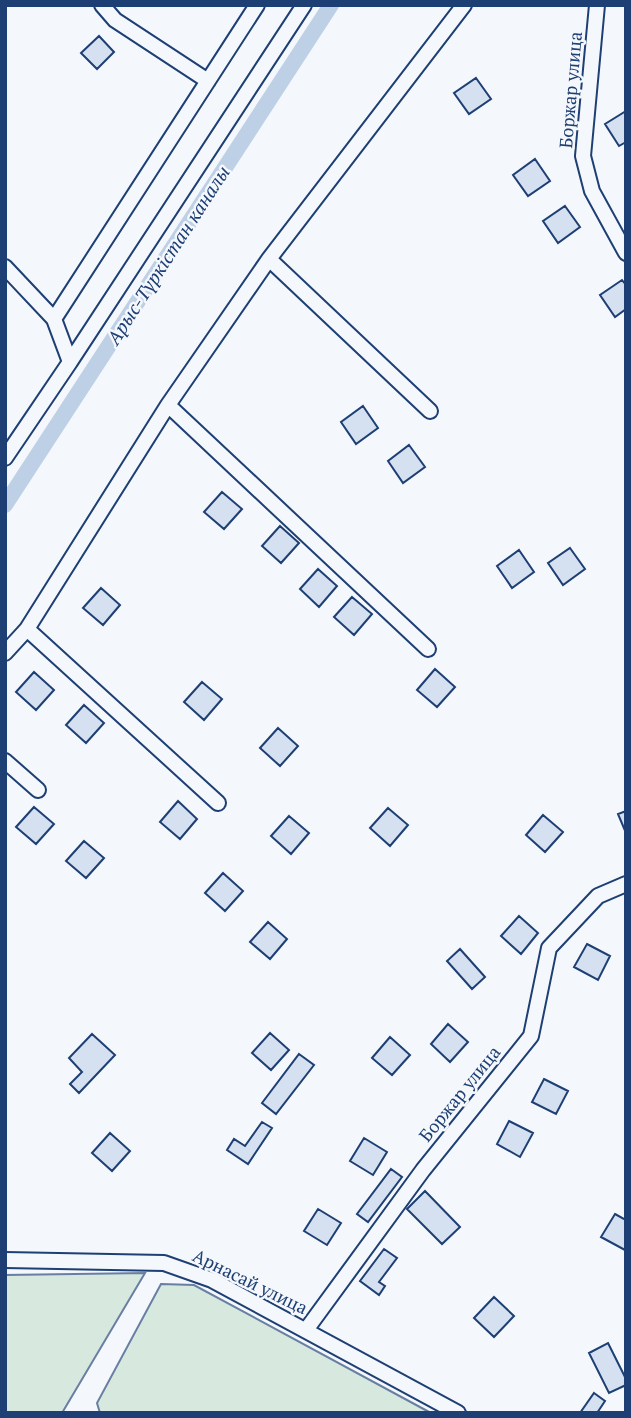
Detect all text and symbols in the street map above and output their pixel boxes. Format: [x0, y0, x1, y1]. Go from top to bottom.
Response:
street label: Боржар улица [553, 31, 587, 149]
water label: Арыс-Түркістан каналы [100, 161, 235, 350]
street label: Боржар улица [413, 1040, 505, 1146]
street label: Арнасай улица [189, 1243, 312, 1319]

